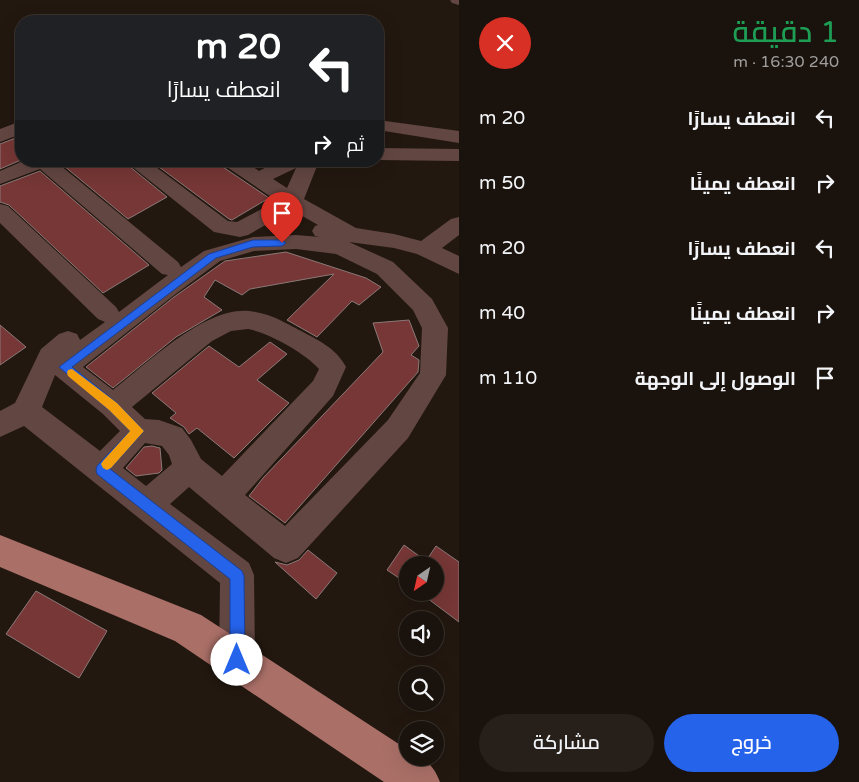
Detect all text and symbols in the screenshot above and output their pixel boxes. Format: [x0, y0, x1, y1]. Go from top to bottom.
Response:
text: 1 دقيقة [732, 14, 839, 51]
button: close [479, 17, 531, 69]
text: 20 m [196, 26, 281, 68]
icon: left [299, 35, 364, 100]
text: 240 m · 16:30 [733, 52, 839, 72]
text: انعطف يسارًا [167, 77, 281, 103]
icon: left [811, 104, 839, 132]
text: 20 m [479, 107, 525, 129]
text: انعطف يسارًا [687, 108, 796, 130]
icon: right [308, 130, 336, 158]
text: ثم [346, 134, 364, 156]
icon: right [811, 169, 839, 197]
text: 50 m [479, 172, 525, 194]
text: انعطف يمينًا [690, 173, 796, 195]
pin [261, 192, 303, 243]
icon: arrive [268, 199, 296, 227]
icon: left [811, 234, 839, 262]
text: 20 m [479, 237, 525, 259]
text: انعطف يسارًا [687, 238, 796, 260]
icon: right [811, 299, 839, 327]
text: 40 m [479, 302, 525, 324]
text: انعطف يمينًا [690, 303, 796, 325]
icon: arrive [811, 364, 839, 392]
text: 110 m [479, 367, 537, 389]
text: الوصول إلى الوجهة [635, 368, 796, 390]
north arrow [399, 556, 444, 601]
map controls [399, 556, 444, 766]
button: sound [399, 611, 444, 656]
position arrow [210, 633, 262, 685]
button: search [399, 666, 444, 711]
button: مشاركة [479, 714, 654, 772]
button: خروج [664, 714, 839, 772]
button: layers [399, 721, 444, 766]

